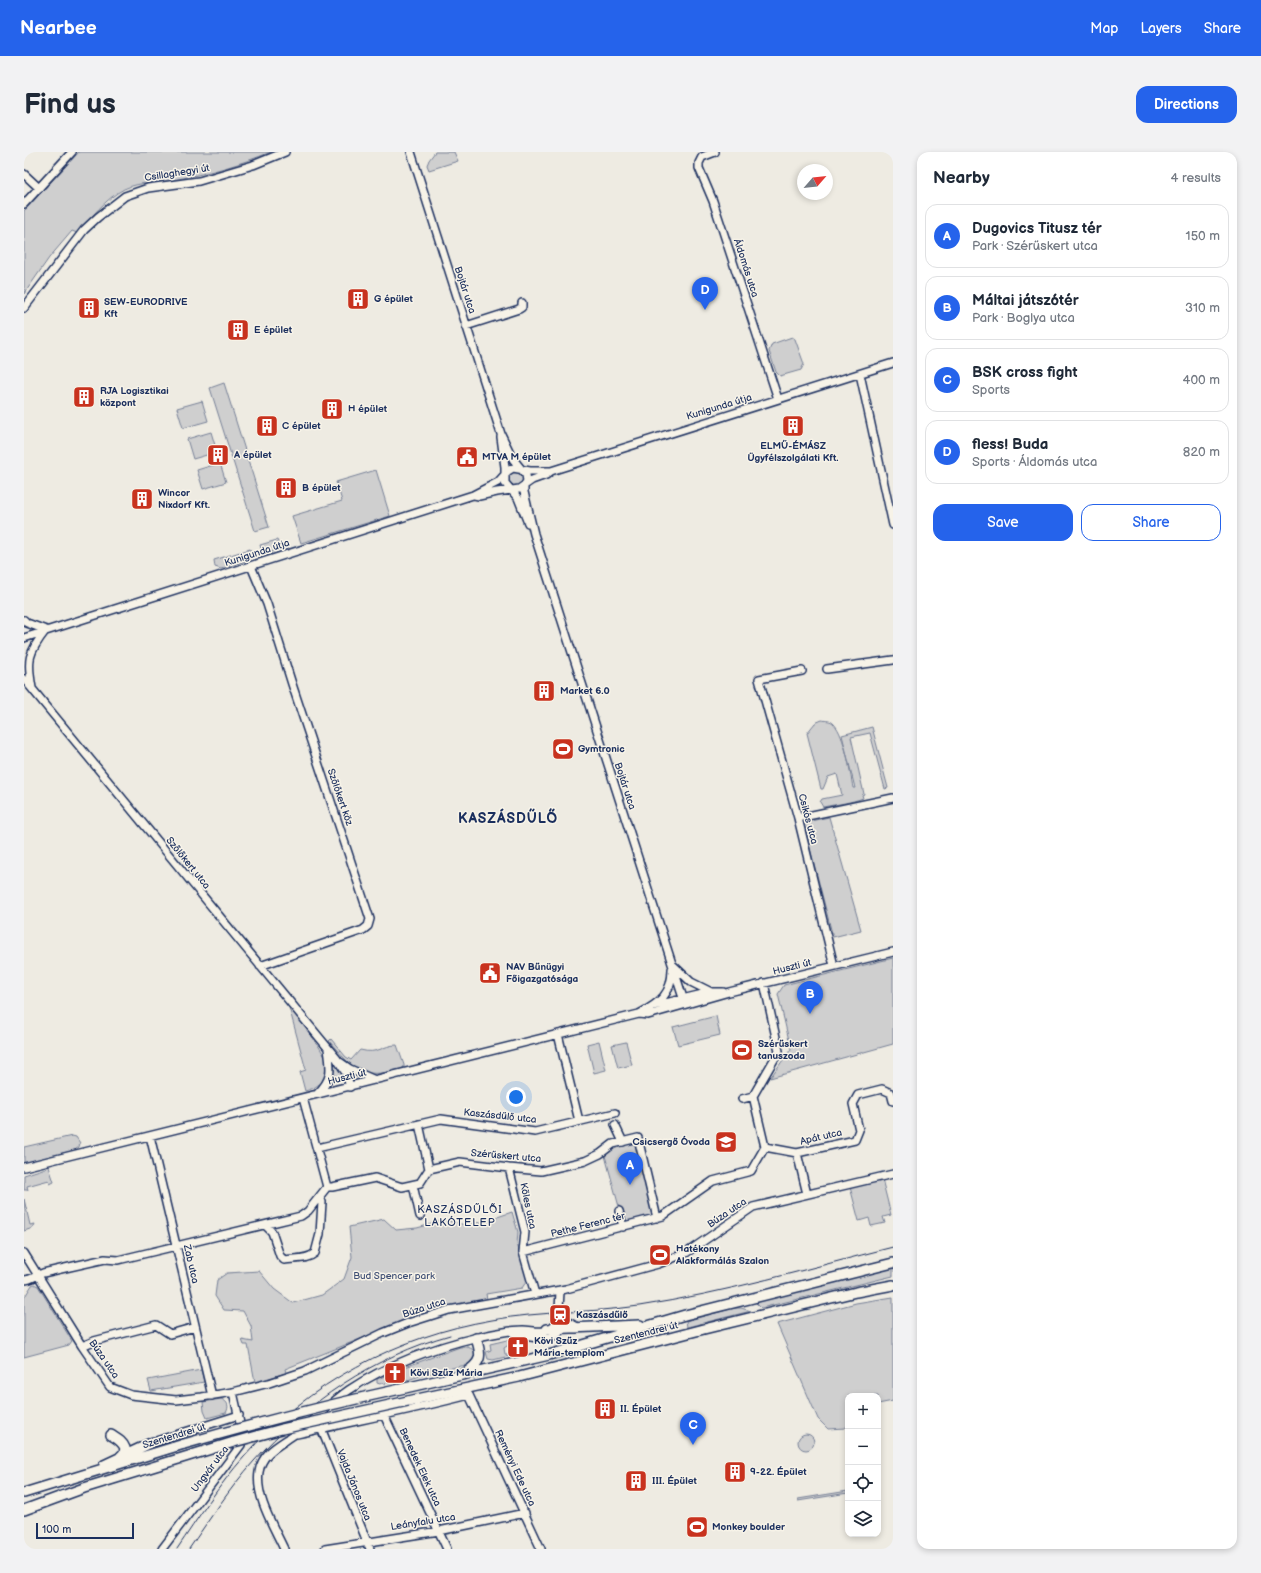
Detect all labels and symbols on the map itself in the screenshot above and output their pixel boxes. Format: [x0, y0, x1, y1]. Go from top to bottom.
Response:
street label: Csillaghegyi út [144, 162, 210, 184]
north arrow [797, 164, 833, 200]
street label: Áldomás utca [731, 237, 761, 299]
street label: Bojtár utca [452, 265, 478, 315]
pin: D [692, 277, 718, 310]
building icon: G épület [345, 286, 371, 312]
place label: G épület [374, 293, 414, 305]
building icon: SEW-EURODRIVE Kft [76, 295, 102, 321]
place label: SEW-EURODRIVE Kft [104, 296, 188, 320]
building icon: E épület [225, 317, 251, 343]
place label: E épület [254, 324, 293, 336]
building icon: RJA Logisztikai központ [71, 384, 97, 410]
place label: RJA Logisztikai központ [100, 385, 169, 409]
street label: Kunigunda útja [685, 391, 754, 423]
building icon: H épület [319, 396, 345, 422]
place label: H épület [348, 403, 388, 415]
building icon: C épület [254, 413, 280, 439]
building icon: ELMŰ-ÉMÁSZ Ügyfélszolgálati Kft. [780, 413, 806, 439]
place label: C épület [282, 420, 321, 432]
place label: ELMŰ-ÉMÁSZ Ügyfélszolgálati Kft. [748, 439, 838, 464]
building icon: A épület [205, 442, 231, 468]
public building icon: MTVA M épület [454, 444, 480, 470]
place label: A épület [233, 449, 272, 461]
place label: MTVA M épület [482, 451, 551, 463]
building icon: B épület [273, 475, 299, 501]
place label: B épület [302, 482, 341, 494]
building icon: Wincor Nixdorf Kft. [129, 486, 155, 512]
place label: Wincor Nixdorf Kft. [158, 487, 210, 511]
street label: Kunigunda útja [223, 537, 291, 569]
building icon: Market 6.0 [531, 678, 557, 704]
place label: Market 6.0 [560, 685, 610, 697]
sports icon: Gymtronic [550, 736, 576, 762]
place label: Gymtronic [578, 743, 625, 755]
street label: Bojtár utca [612, 761, 638, 811]
street label: Szőlőkert köz [325, 767, 355, 827]
street label: Csikós utca [795, 792, 821, 846]
district label: KASZÁSDŰLŐ [458, 808, 558, 827]
street label: Szőlőkert utca [163, 835, 213, 892]
street label: Huszti út [771, 956, 813, 978]
public building icon: NAV Bűnügyi Főigazgatósága [477, 960, 503, 986]
place label: NAV Bűnügyi Főigazgatósága [506, 961, 579, 985]
pin: B [797, 981, 823, 1014]
sports icon: Szérűskert tanuszoda [729, 1037, 755, 1063]
place label: Szérűskert tanuszoda [757, 1038, 808, 1062]
street label: Huszti út [326, 1066, 368, 1088]
your location [506, 1087, 526, 1107]
street label: Kaszásdűlő utca [463, 1106, 537, 1126]
street label: Apát utca [799, 1126, 843, 1148]
school or university icon: Csicsergő Óvoda [713, 1129, 739, 1155]
place label: Csicsergő Óvoda [632, 1135, 710, 1148]
street label: Szérűskert utca [470, 1147, 542, 1165]
pin: A [617, 1152, 643, 1185]
street label: Köles utca [517, 1182, 539, 1231]
street label: Búza utca [705, 1195, 749, 1230]
district label: KASZÁSDŰLŐI LAKÓTELEP [417, 1202, 503, 1229]
street label: Pethe Ferenc tér [550, 1210, 627, 1240]
street label: Zab utca [180, 1242, 201, 1285]
sports icon: Hatékony Alakformálás Szalon [647, 1242, 673, 1268]
place label: Hatékony Alakformálás Szalon [675, 1243, 770, 1267]
park label: Bud Spencer park [353, 1270, 435, 1282]
street label: Búza utca [401, 1295, 447, 1321]
station icon: Kaszásdűlő [547, 1302, 573, 1328]
place label: Kaszásdűlő [576, 1309, 628, 1321]
street label: Szentendrei út [613, 1319, 679, 1347]
church icon: Kövi Szűz Mária-templom [505, 1334, 531, 1360]
place label: Kövi Szűz Mária-templom [534, 1335, 605, 1359]
street label: Búza utca [86, 1337, 122, 1381]
church icon: Kövi Szűz Mária [382, 1360, 408, 1386]
place label: Kövi Szűz Mária [410, 1367, 483, 1379]
building icon: II. Épület [592, 1396, 618, 1422]
place label: II. Épület [620, 1403, 662, 1415]
pin: C [680, 1412, 706, 1445]
street label: Szentendrei út [141, 1421, 207, 1451]
street label: Benedek Elek utca [397, 1426, 444, 1508]
street label: Reményi Ede utca [492, 1428, 538, 1508]
street label: Ungvár utca [189, 1443, 231, 1494]
street label: Vajda János utca [334, 1448, 374, 1523]
building icon: 9-22. Épület [722, 1459, 748, 1485]
place label: 9-22. Épület [750, 1466, 807, 1478]
building icon: III. Épület [623, 1468, 649, 1494]
place label: III. Épület [652, 1475, 697, 1487]
street label: Leányfalu utca [390, 1511, 457, 1533]
sports icon: Monkey boulder [684, 1514, 710, 1540]
scale bar [36, 1521, 134, 1540]
place label: Monkey boulder [712, 1521, 786, 1533]

